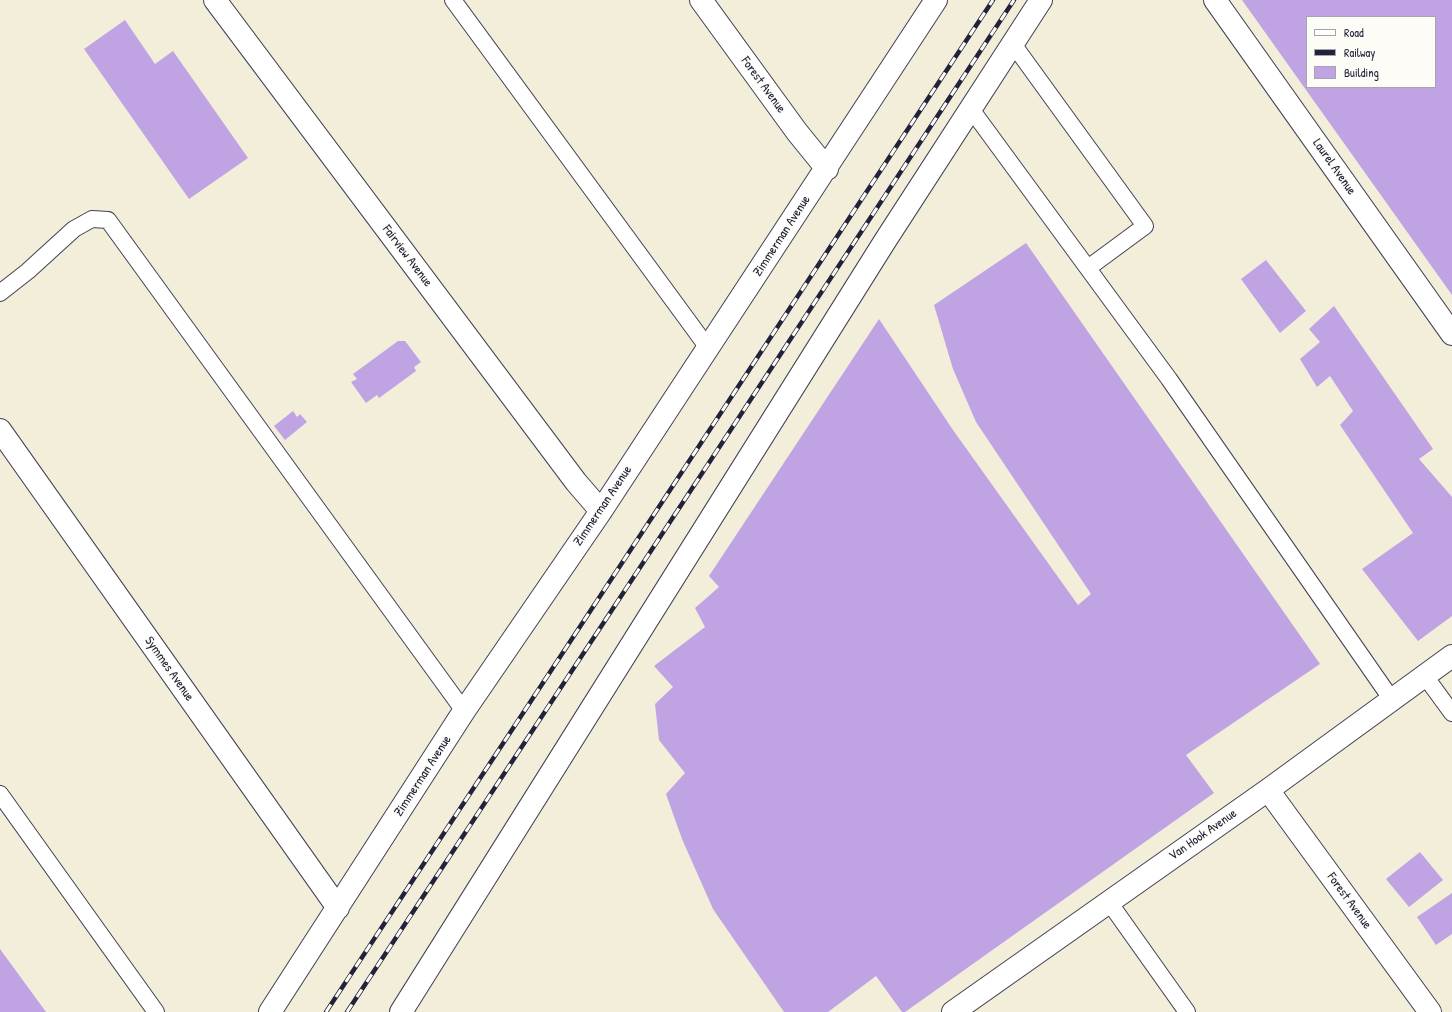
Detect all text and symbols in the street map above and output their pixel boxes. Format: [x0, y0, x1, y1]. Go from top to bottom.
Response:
legend [1306, 16, 1436, 88]
text: Road [1344, 24, 1364, 41]
text: Railway [1344, 44, 1375, 61]
street label: Forest Avenue [737, 54, 789, 116]
text: Building [1344, 64, 1379, 81]
street label: Laurel Avenue [1309, 136, 1359, 198]
street label: Zimmerman Avenue [750, 193, 814, 279]
street label: Fairview Avenue [379, 222, 435, 290]
street label: Zimmerman Avenue [570, 463, 636, 549]
street label: Symmes Avenue [141, 634, 197, 704]
street label: Zimmerman Avenue [391, 733, 455, 819]
street label: Van Hook Avenue [1166, 806, 1240, 864]
street label: Forest Avenue [1323, 870, 1375, 932]

